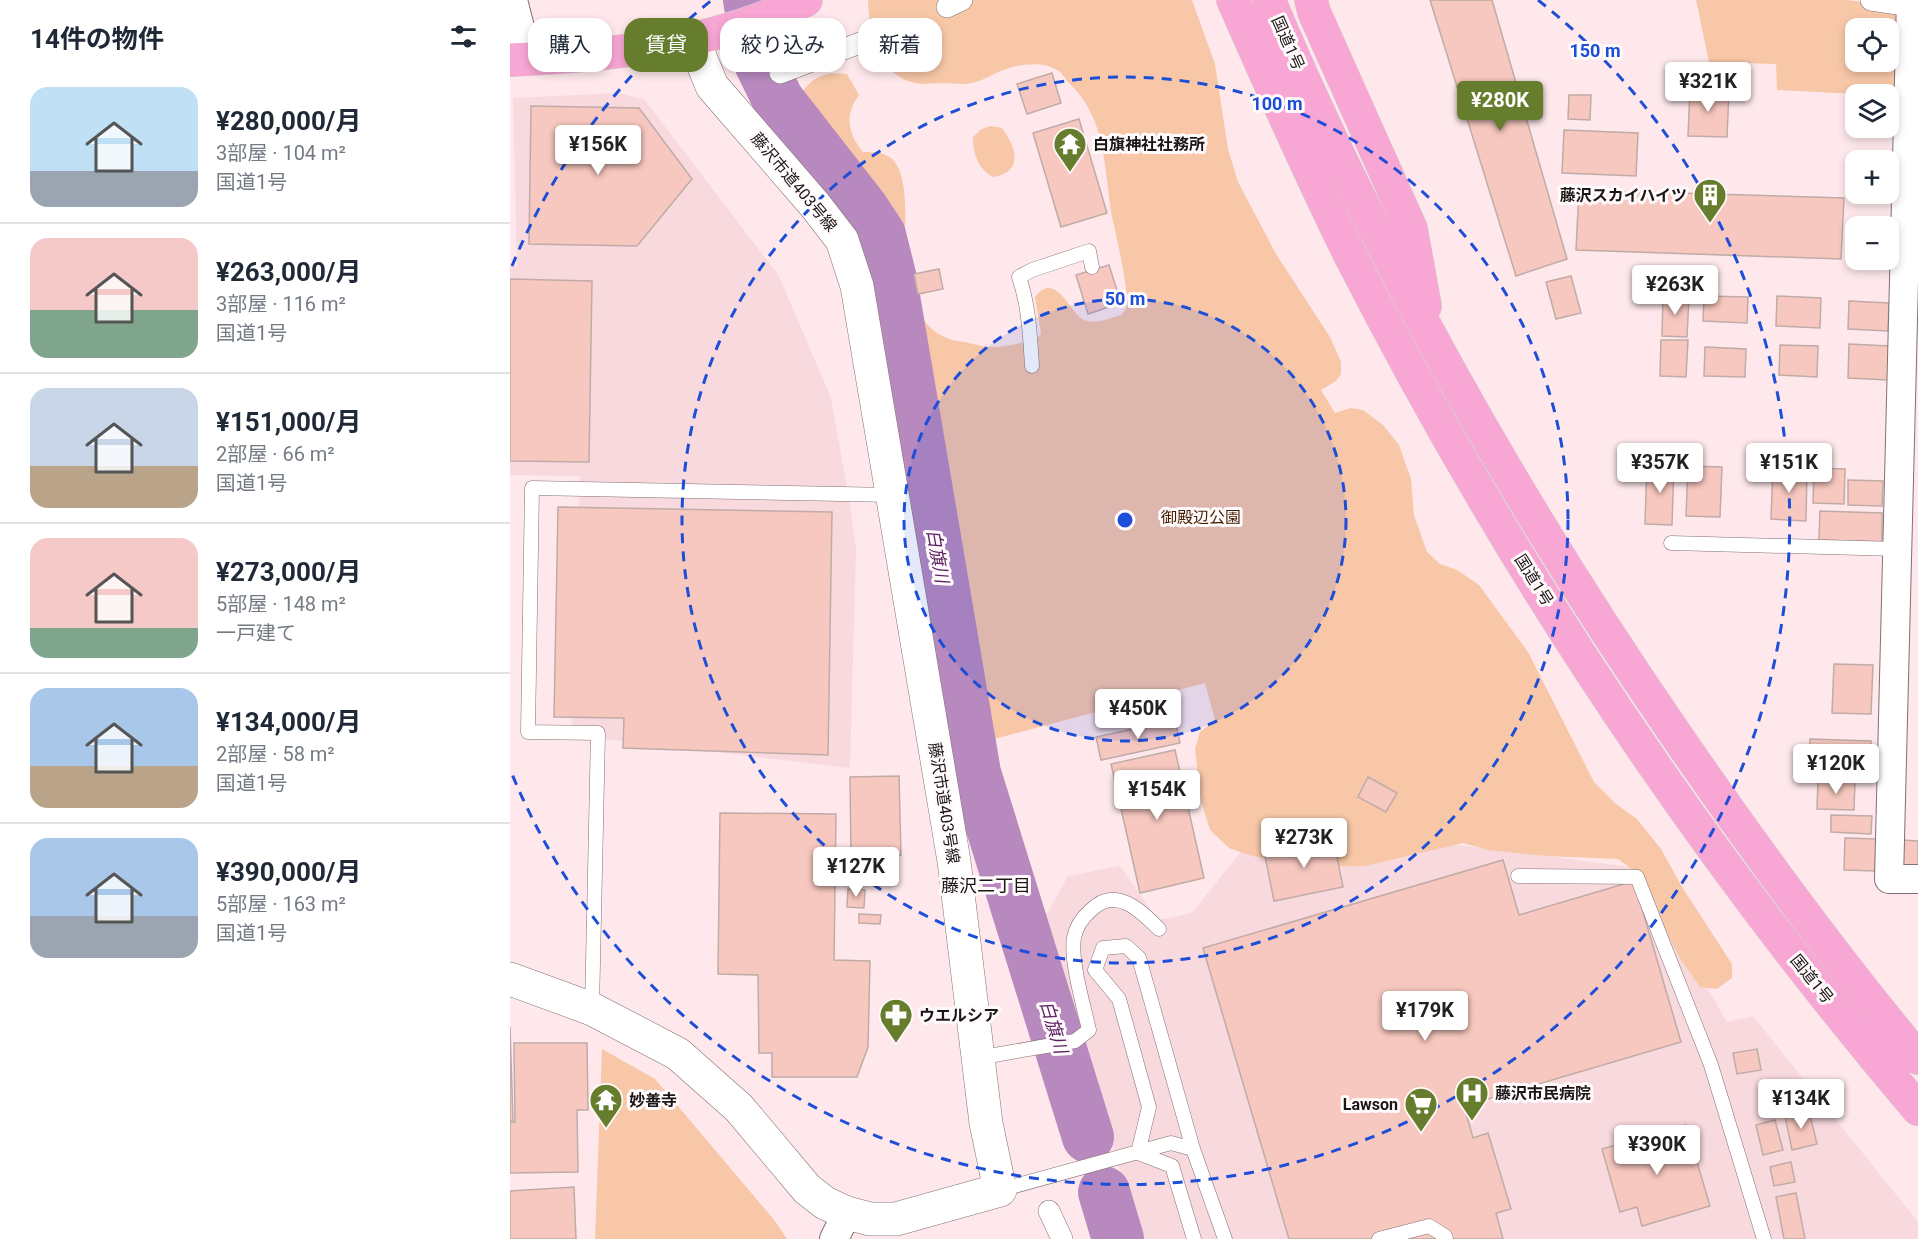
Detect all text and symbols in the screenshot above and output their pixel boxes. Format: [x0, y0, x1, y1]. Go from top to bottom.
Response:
street label: 国道1号 [1268, 13, 1308, 73]
chip: 購入 [528, 18, 612, 72]
chip: 賃貸 [624, 18, 708, 72]
chip: 絞り込み [720, 18, 846, 72]
chip: 新着 [858, 18, 942, 72]
map controls [1845, 18, 1899, 270]
button: locate [1845, 18, 1899, 72]
icon: filters [447, 20, 480, 53]
text: 14件の物件 [30, 24, 164, 54]
text: 150 m [1569, 40, 1621, 61]
pin: ¥321K [1666, 62, 1750, 113]
text: ¥321K [1679, 69, 1737, 93]
pin: ¥280K [1458, 81, 1542, 132]
button: layers [1845, 84, 1899, 138]
text: ¥280K [1471, 88, 1529, 112]
text: 100 m [1251, 93, 1303, 114]
text: ¥280,000/月 [216, 106, 362, 136]
icon: home [78, 111, 150, 183]
pin: ¥156K [556, 125, 640, 176]
temple icon: 白旗神社社務所 [1052, 126, 1088, 173]
street label: 藤沢市道403号線 [747, 129, 841, 235]
text: ¥156K [569, 132, 627, 156]
place label: 白旗神社社務所 [1093, 135, 1205, 154]
text: 3部屋 · 104 m² [216, 141, 346, 165]
button: + [1845, 150, 1899, 204]
text: 国道1号 [216, 170, 287, 194]
building icon: 藤沢スカイハイツ [1692, 177, 1728, 224]
place label: 藤沢スカイハイツ [1560, 186, 1687, 205]
button: − [1845, 216, 1899, 270]
text: ¥263,000/月 [216, 257, 362, 287]
icon: home [78, 262, 150, 334]
pin: ¥263K [1633, 265, 1717, 316]
text: ¥263K [1646, 272, 1704, 296]
text: 50 m [1105, 288, 1145, 309]
text: 3部屋 · 116 m² [216, 292, 346, 316]
text: 国道1号 [216, 321, 287, 345]
text: ¥151,000/月 [216, 407, 362, 437]
icon: home [78, 412, 150, 484]
text: 2部屋 · 66 m² [216, 442, 335, 466]
pin: ¥357K [1618, 443, 1702, 494]
pin: ¥151K [1747, 443, 1831, 494]
text: ¥357K [1631, 450, 1689, 474]
text: ¥151K [1760, 450, 1818, 474]
text: 国道1号 [216, 471, 287, 495]
park label: 御殿辺公園 [1161, 508, 1241, 527]
centre of rings [1115, 510, 1135, 530]
water label: 白旗川 [923, 528, 953, 586]
street label: 国道1号 [1511, 551, 1557, 609]
text: ¥273,000/月 [216, 557, 362, 587]
icon: home [78, 562, 150, 634]
text: 5部屋 · 148 m² [216, 592, 346, 616]
text: 一戸建て [216, 621, 296, 645]
pin: ¥450K [1096, 689, 1180, 740]
text: ¥450K [1109, 696, 1167, 720]
text: ¥134,000/月 [216, 707, 362, 737]
icon: home [78, 712, 150, 784]
street label: 藤沢市道403号線 [925, 741, 963, 865]
text: 2部屋 · 58 m² [216, 742, 335, 766]
pin: ¥120K [1794, 744, 1878, 795]
text: ¥120K [1807, 751, 1865, 775]
pin: ¥154K [1115, 770, 1199, 821]
text: 国道1号 [216, 771, 287, 795]
text: ¥154K [1128, 777, 1186, 801]
pin: ¥273K [1262, 818, 1346, 869]
text: ¥273K [1275, 825, 1333, 849]
pin: ¥127K [814, 847, 898, 898]
text: ¥127K [827, 854, 885, 878]
text: ¥390,000/月 [216, 857, 362, 887]
icon: home [78, 862, 150, 934]
district label: 藤沢二丁目 [941, 875, 1031, 896]
text: 5部屋 · 163 m² [216, 892, 346, 916]
text: 国道1号 [216, 921, 287, 945]
street label: 国道1号 [1787, 951, 1837, 1007]
pin: ¥179K [1383, 991, 1467, 1042]
pharmacy icon: ウエルシア [878, 997, 914, 1044]
water label: 白旗川 [1036, 998, 1073, 1058]
text: ¥179K [1396, 998, 1454, 1022]
place label: ウエルシア [919, 1006, 999, 1025]
hospital icon: 藤沢市民病院 [1454, 1075, 1490, 1122]
pin: ¥134K [1759, 1079, 1843, 1130]
temple icon: 妙善寺 [588, 1082, 624, 1129]
place label: 藤沢市民病院 [1495, 1084, 1591, 1103]
supermarket icon: Lawson [1403, 1086, 1439, 1133]
text: ¥134K [1772, 1086, 1830, 1110]
place label: 妙善寺 [629, 1091, 677, 1110]
place label: Lawson [1343, 1095, 1398, 1114]
pin: ¥390K [1615, 1125, 1699, 1176]
text: ¥390K [1628, 1132, 1686, 1156]

